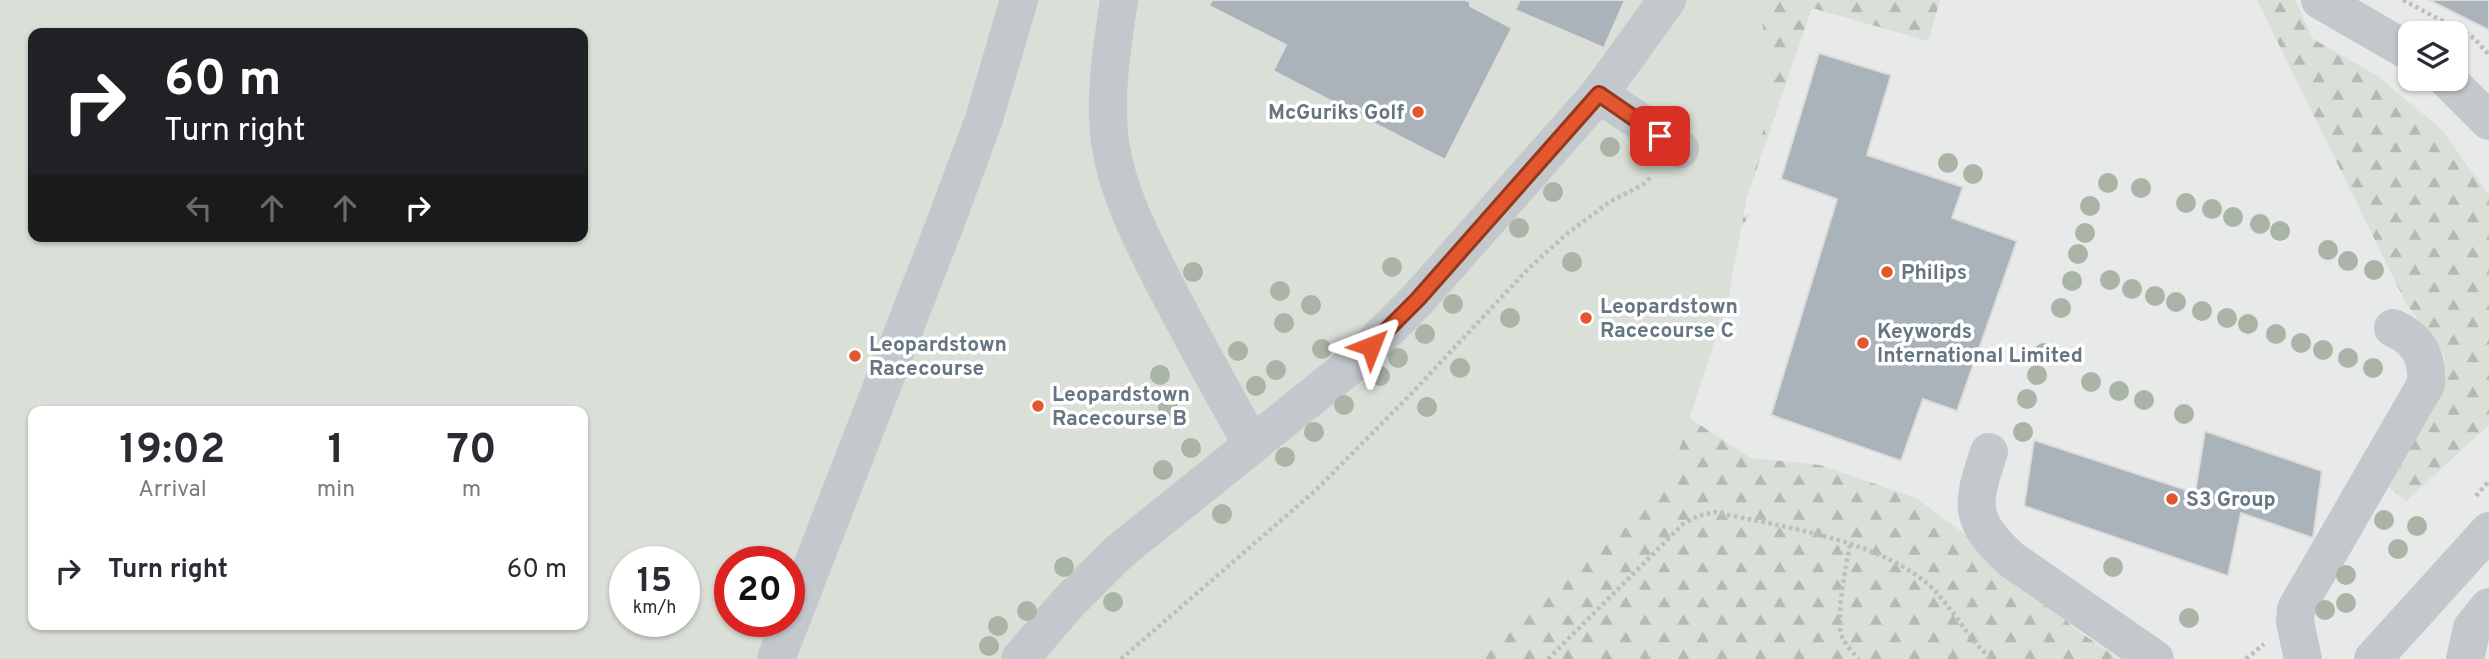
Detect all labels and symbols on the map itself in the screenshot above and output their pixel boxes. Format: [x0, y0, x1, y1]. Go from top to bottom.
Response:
place label: McGuriks Golf [1268, 100, 1404, 127]
marker: McGuriks Golf [1410, 104, 1426, 120]
pin [1630, 106, 1690, 166]
place label: Philips [1901, 260, 1967, 287]
marker: Philips [1879, 264, 1895, 280]
place label: Leopardstown Racecourse C [1600, 294, 1738, 345]
position arrow [1334, 309, 1408, 383]
marker: Leopardstown Racecourse C [1578, 310, 1594, 326]
place label: Keywords International Limited [1877, 319, 2083, 370]
place label: Leopardstown Racecourse [869, 332, 1007, 383]
marker: Keywords International Limited [1855, 335, 1871, 351]
marker: Leopardstown Racecourse [847, 348, 863, 364]
place label: Leopardstown Racecourse B [1052, 382, 1190, 433]
marker: Leopardstown Racecourse B [1030, 398, 1046, 414]
place label: S3 Group [2186, 487, 2276, 514]
marker: S3 Group [2164, 491, 2180, 507]
speed limit sign: 20 [714, 546, 805, 637]

